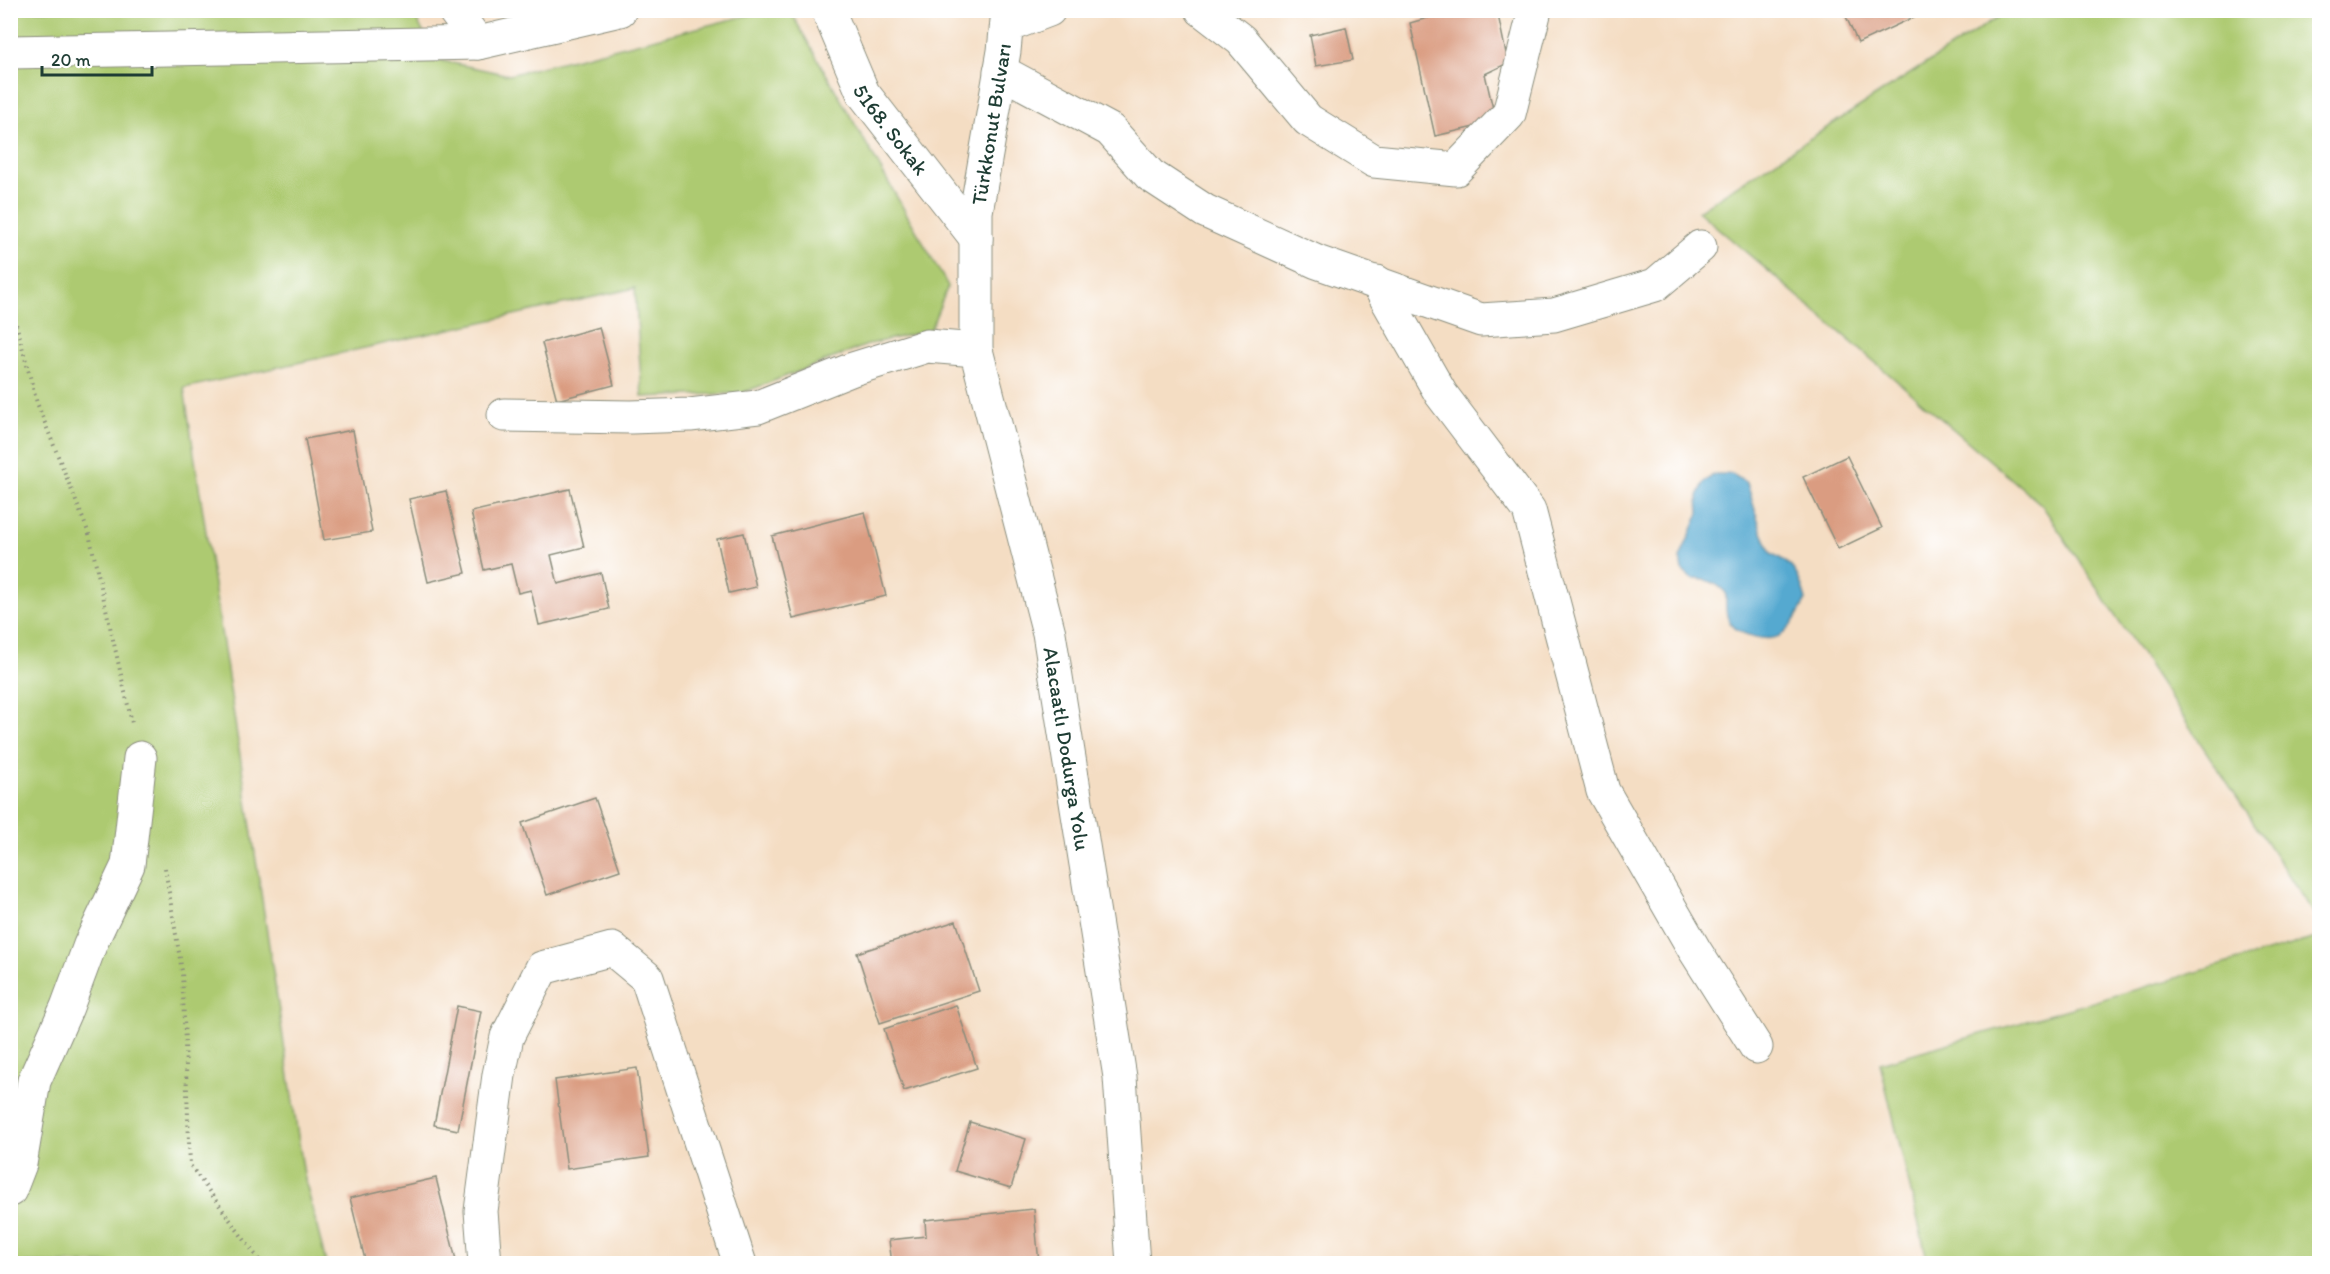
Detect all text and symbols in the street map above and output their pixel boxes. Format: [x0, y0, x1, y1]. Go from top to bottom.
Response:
scale bar [42, 39, 152, 77]
street label: Türkkonut Bulvarı [966, 41, 1016, 207]
text: 20 m [51, 49, 91, 71]
street label: 5168. Sokak [848, 81, 934, 180]
street label: Alacaatlı Dodurga Yolu [1039, 645, 1096, 852]

